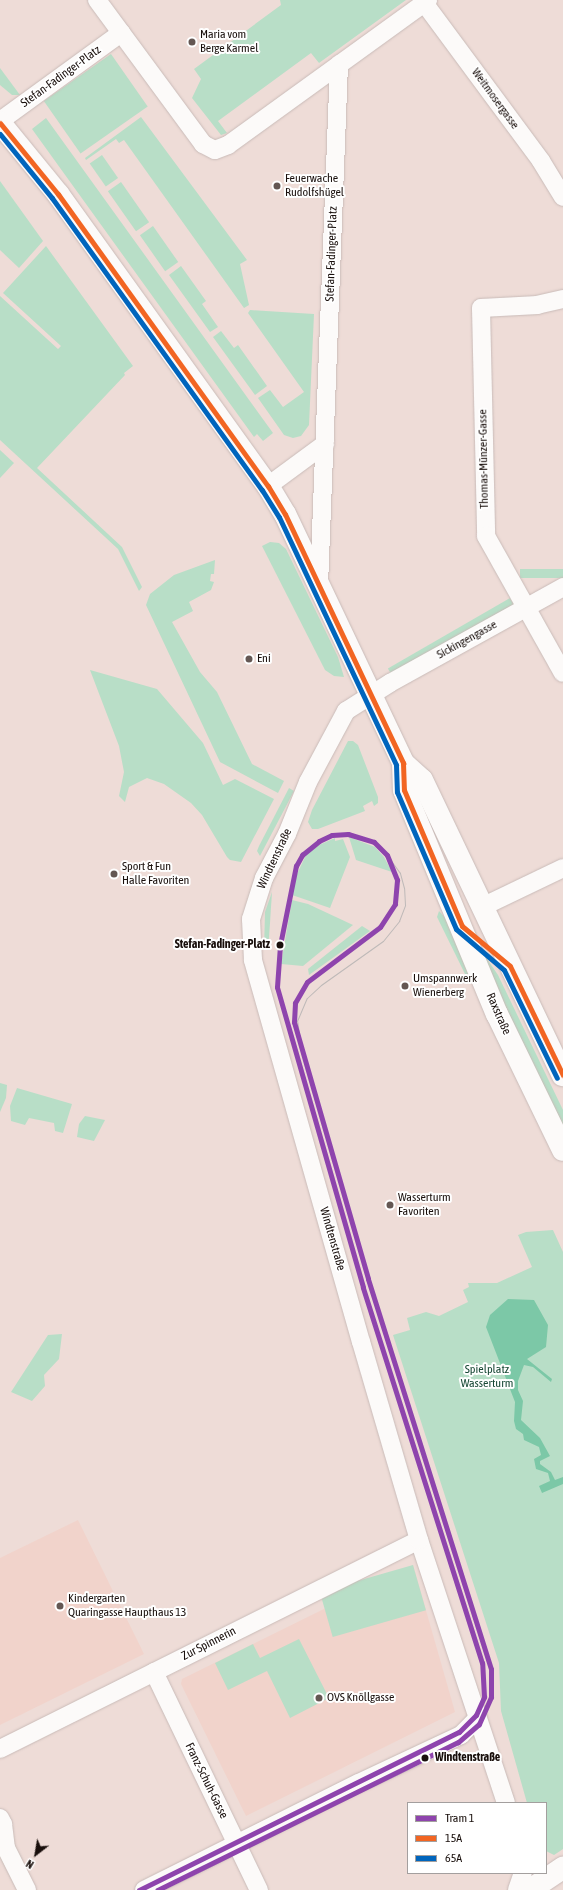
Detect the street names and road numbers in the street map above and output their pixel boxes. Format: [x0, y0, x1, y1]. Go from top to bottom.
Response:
street label: Stefan-Fadinger-Platz [18, 43, 104, 111]
street label: Weitmosergasse [468, 66, 522, 132]
street label: Stefan-Fadinger-Platz [323, 206, 341, 302]
street label: Thomas-Münzer-Gasse [476, 409, 492, 509]
street label: Sickingengasse [434, 618, 500, 662]
street label: Windtenstraße [255, 826, 295, 892]
street label: Raxstraße [482, 991, 514, 1037]
street label: Windtenstraße [316, 1206, 348, 1272]
street label: Zur Spinnerin [179, 1624, 239, 1664]
street label: Franz-Schuh-Gasse [181, 1741, 231, 1821]

